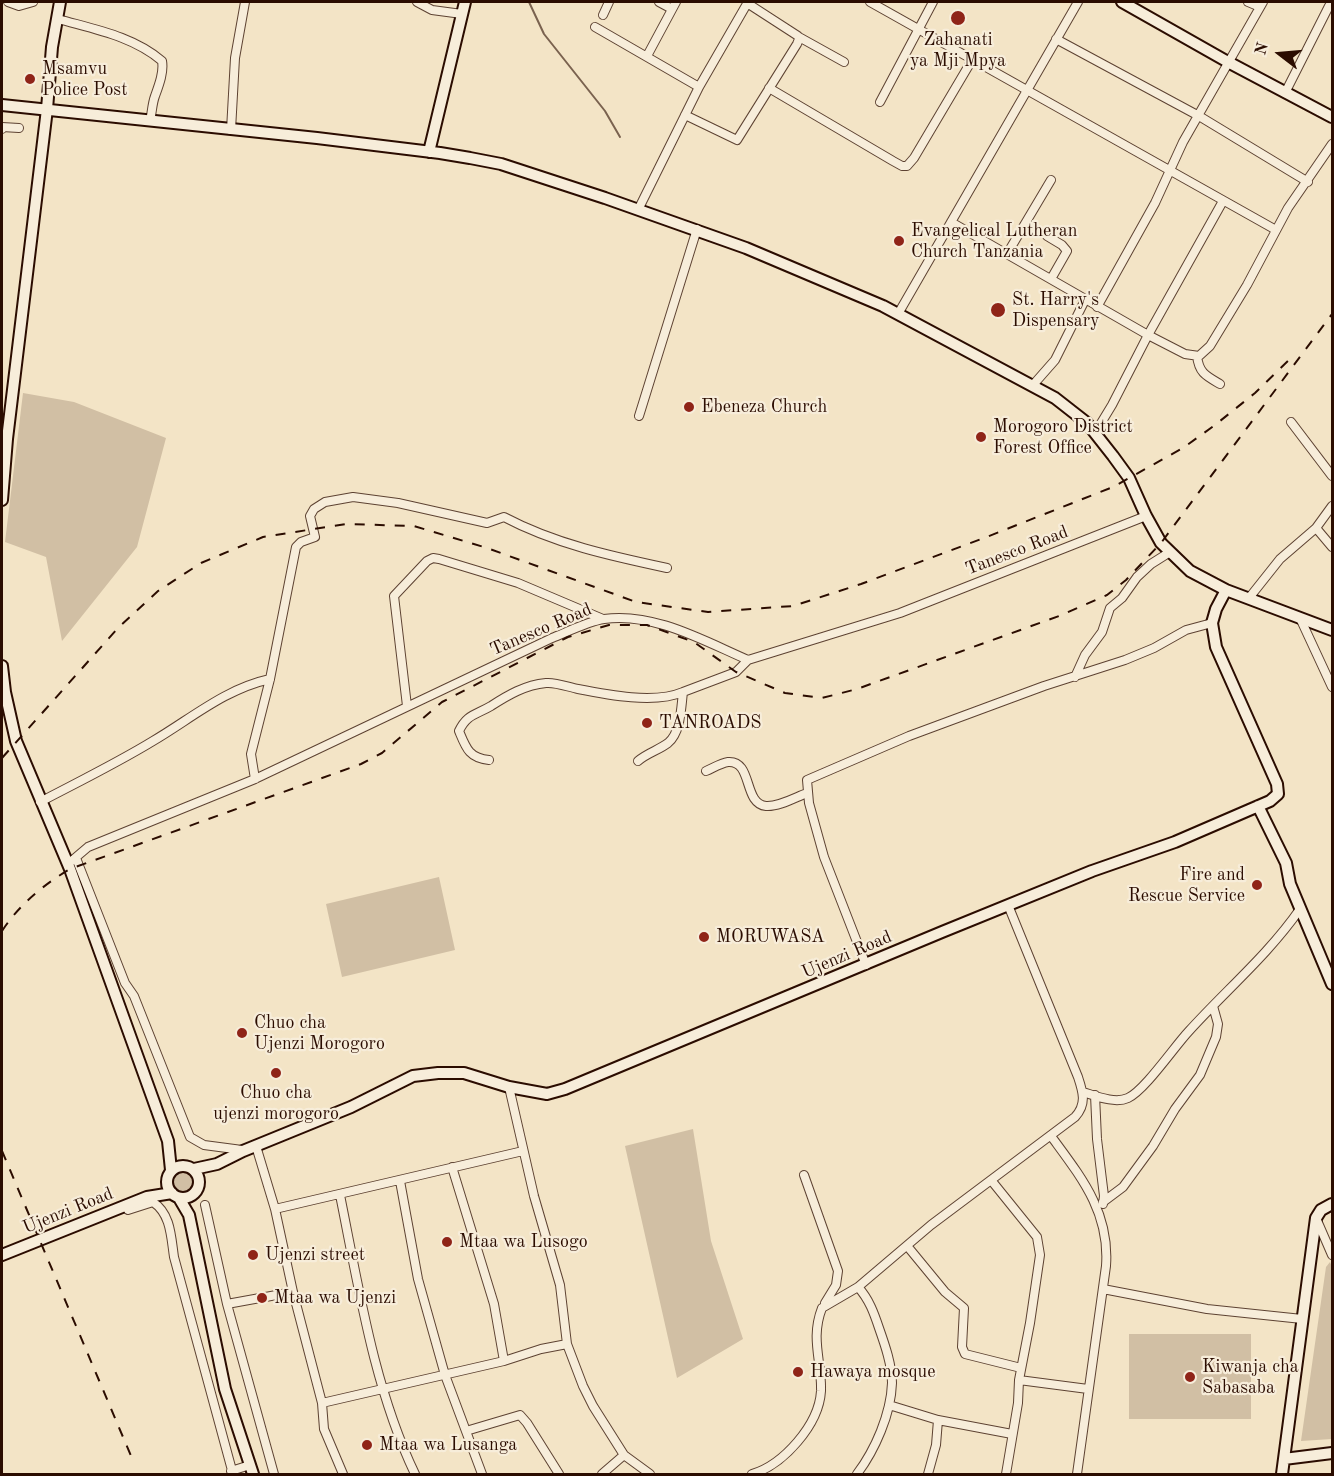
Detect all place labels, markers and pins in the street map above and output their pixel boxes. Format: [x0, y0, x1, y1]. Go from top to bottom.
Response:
marker: Zahanati ya Mji Mpya [949, 9, 967, 27]
place label: Zahanati ya Mji Mpya [910, 29, 1006, 72]
place label: Msamvu Police Post [42, 58, 127, 100]
marker: Msamvu Police Post [23, 72, 37, 86]
place label: Evangelical Lutheran Church Tanzania [911, 220, 1077, 262]
marker: Evangelical Lutheran Church Tanzania [892, 234, 906, 248]
place label: St. Harry's Dispensary [1012, 289, 1100, 332]
marker: St. Harry's Dispensary [989, 301, 1007, 319]
place label: Ebeneza Church [701, 396, 827, 418]
marker: Ebeneza Church [682, 400, 696, 414]
place label: Morogoro District Forest Office [993, 416, 1133, 458]
marker: Morogoro District Forest Office [974, 430, 988, 444]
place label: TANROADS [659, 712, 761, 734]
marker: TANROADS [640, 716, 654, 730]
place label: Fire and Rescue Service [1128, 864, 1245, 906]
marker: Fire and Rescue Service [1250, 878, 1264, 892]
place label: MORUWASA [716, 926, 825, 948]
marker: MORUWASA [697, 930, 711, 944]
place label: Chuo cha Ujenzi Morogoro [254, 1012, 385, 1054]
marker: Chuo cha Ujenzi Morogoro [235, 1026, 249, 1040]
marker: Chuo cha ujenzi morogoro [269, 1066, 283, 1080]
place label: Chuo cha ujenzi morogoro [213, 1082, 339, 1124]
place label: Mtaa wa Lusogo [459, 1231, 588, 1253]
marker: Mtaa wa Lusogo [440, 1235, 454, 1249]
place label: Ujenzi street [265, 1244, 365, 1266]
marker: Ujenzi street [246, 1248, 260, 1262]
place label: Mtaa wa Ujenzi [274, 1287, 396, 1309]
marker: Mtaa wa Ujenzi [255, 1291, 269, 1305]
place label: Kiwanja cha Sabasaba [1202, 1356, 1299, 1398]
place label: Hawaya mosque [810, 1361, 935, 1383]
marker: Hawaya mosque [791, 1365, 805, 1379]
marker: Kiwanja cha Sabasaba [1183, 1370, 1197, 1384]
place label: Mtaa wa Lusanga [379, 1434, 517, 1456]
marker: Mtaa wa Lusanga [360, 1438, 374, 1452]

